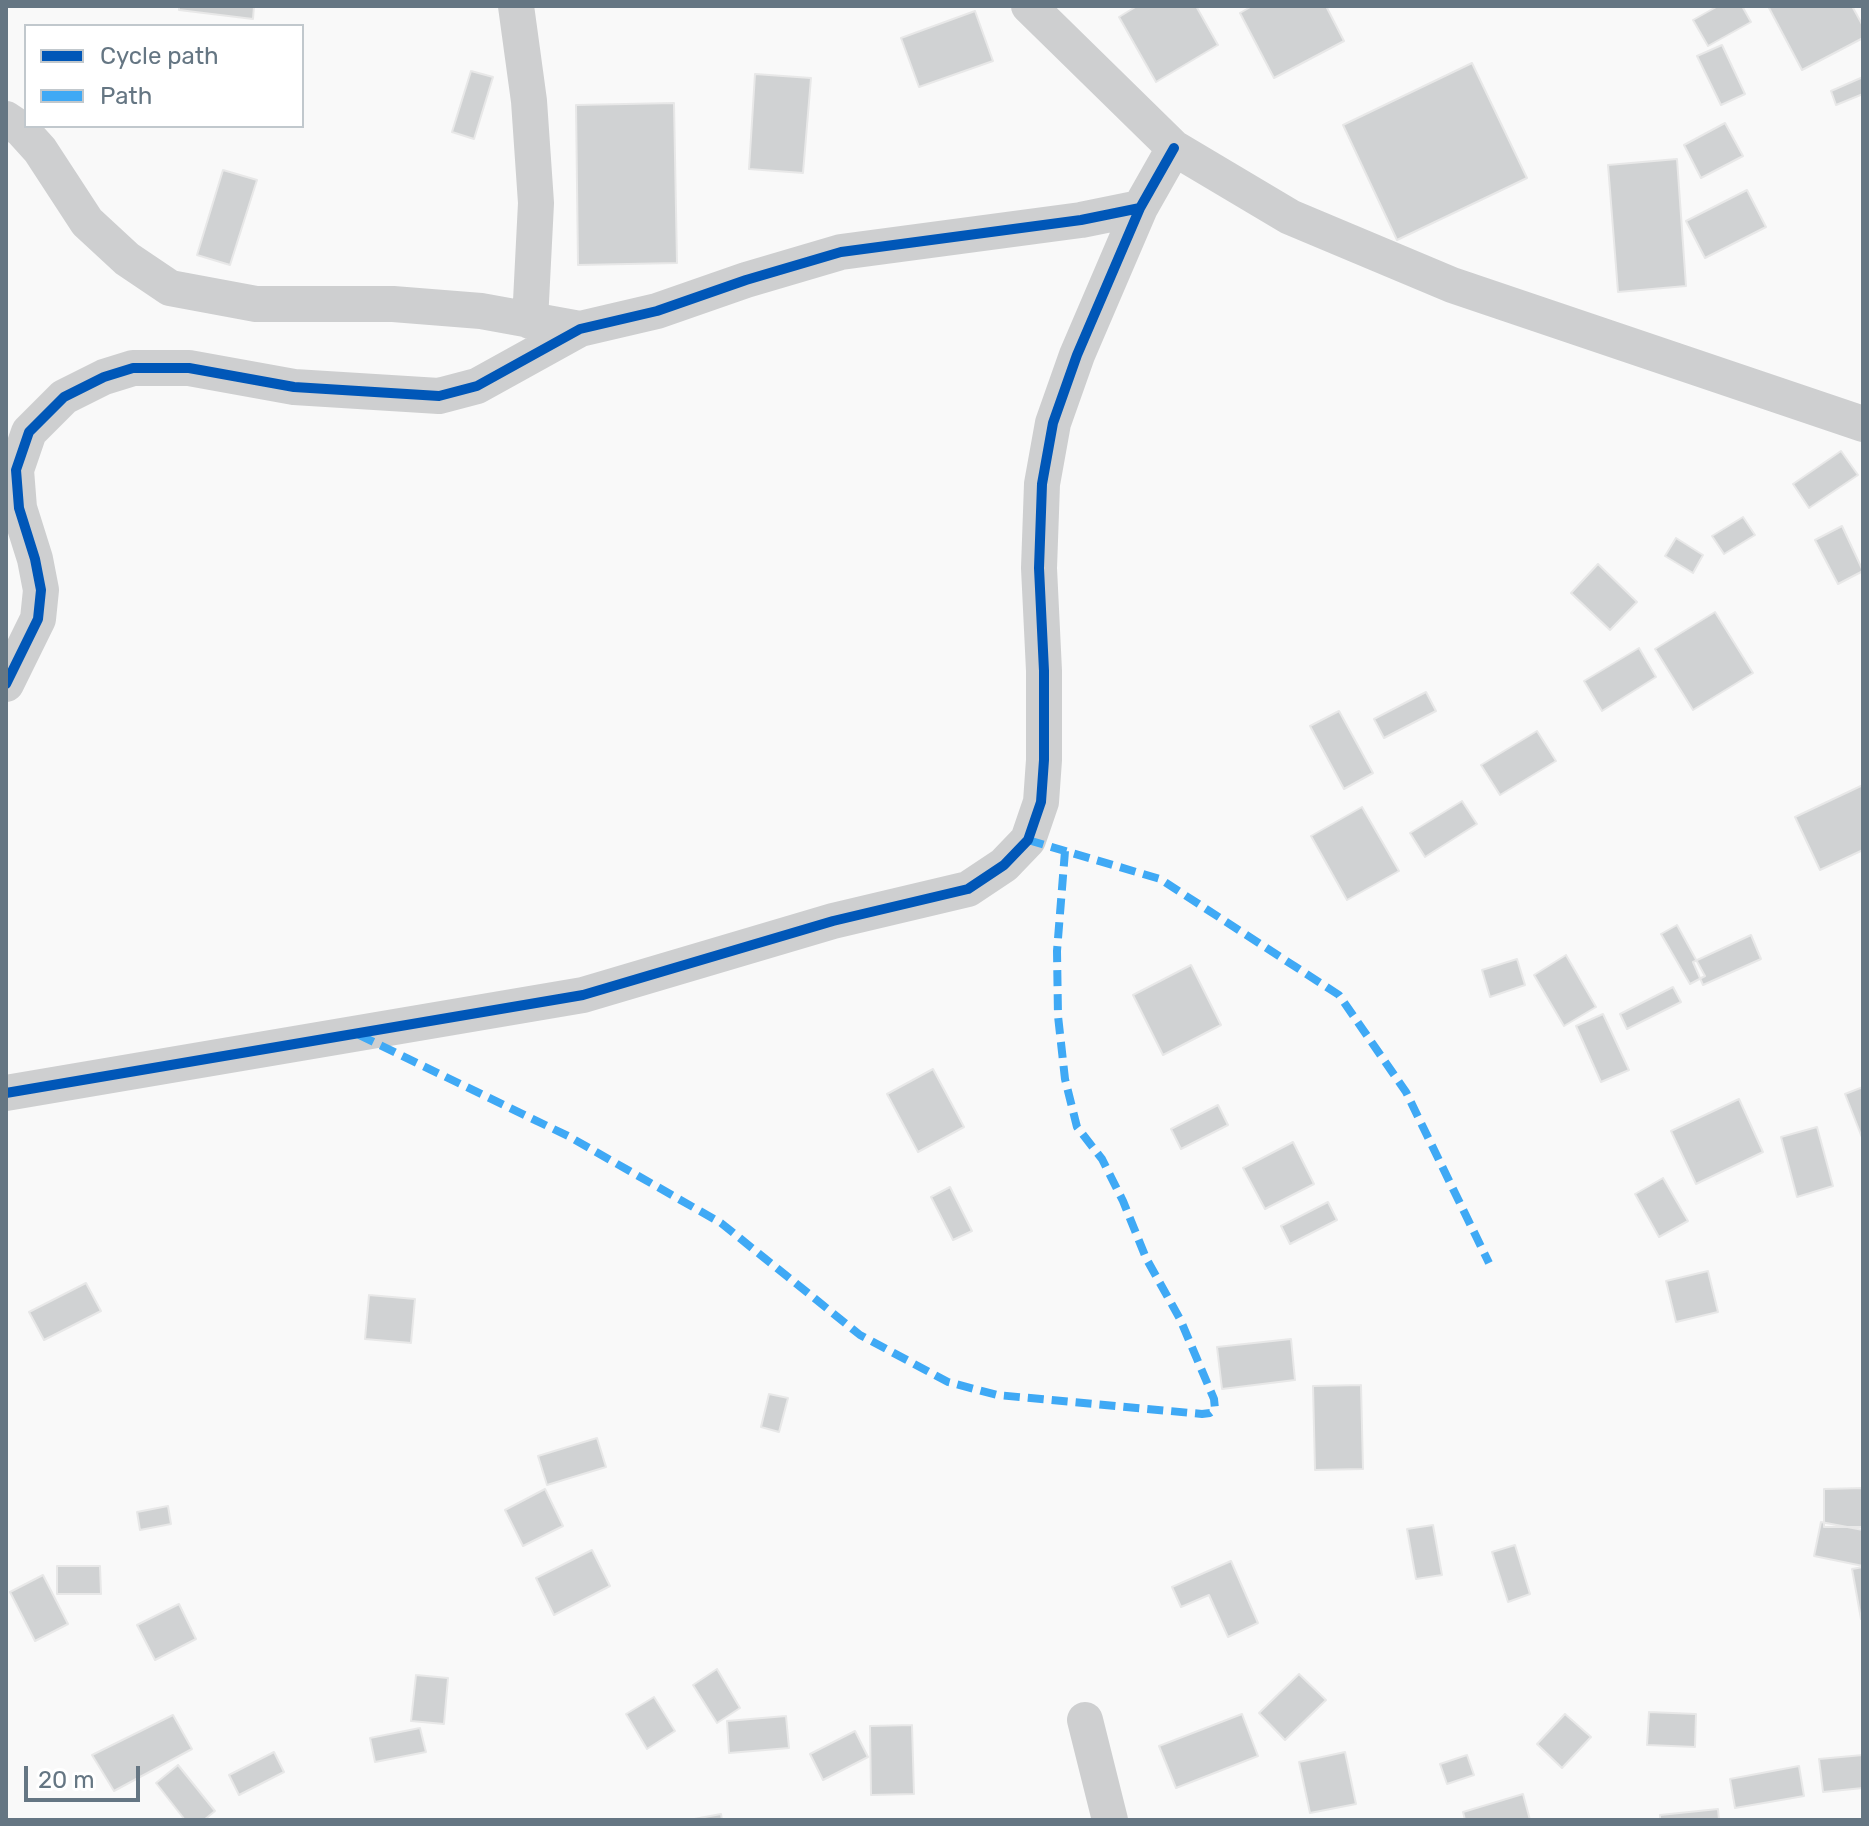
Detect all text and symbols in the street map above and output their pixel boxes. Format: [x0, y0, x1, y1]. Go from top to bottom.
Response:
legend [24, 24, 304, 128]
text: Cycle path [100, 42, 219, 70]
text: Path [100, 82, 152, 110]
scale bar [28, 1750, 144, 1800]
text: 20 m [38, 1766, 95, 1794]

